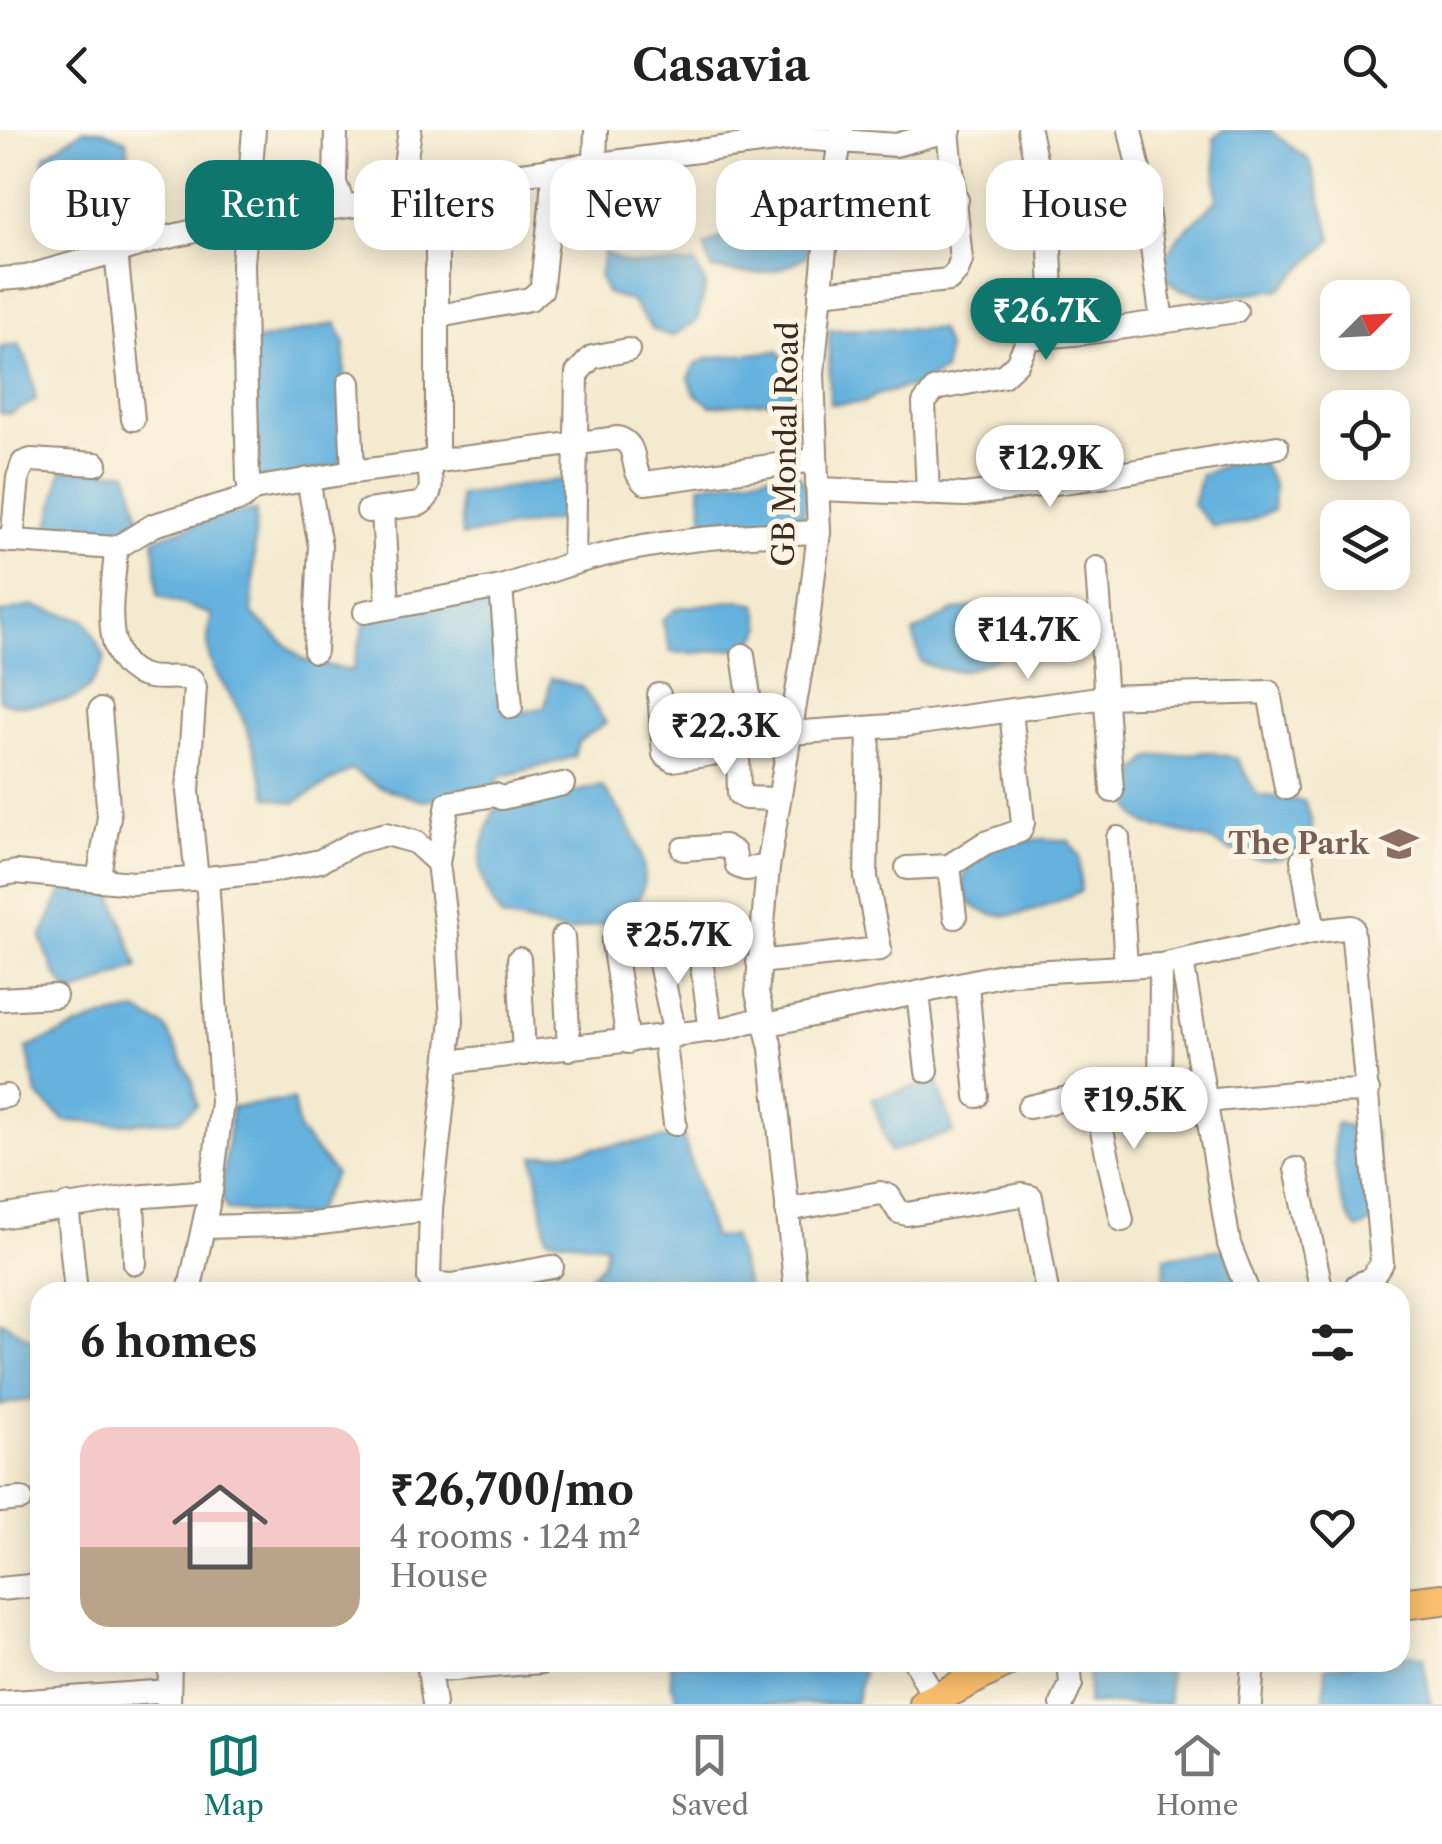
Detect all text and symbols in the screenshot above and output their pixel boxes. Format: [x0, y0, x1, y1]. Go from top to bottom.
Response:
text: Casavia [632, 37, 810, 93]
icon: back [50, 38, 105, 93]
icon: search [1337, 38, 1392, 93]
chip: Buy [30, 160, 165, 250]
chip: Rent [185, 160, 334, 250]
chip: Filters [354, 160, 530, 250]
chip: New [550, 160, 696, 250]
chip: Apartment [716, 160, 966, 250]
chip: House [986, 160, 1163, 250]
pin: ₹26.7K [965, 278, 1127, 363]
north arrow [1320, 280, 1410, 370]
map controls [1320, 280, 1410, 590]
text: ₹26.7K [992, 291, 1100, 330]
street label: GB Mondal Road [765, 321, 806, 567]
button: locate [1320, 390, 1410, 480]
pin: ₹12.9K [969, 425, 1131, 510]
text: ₹12.9K [998, 438, 1102, 477]
button: layers [1320, 500, 1410, 590]
pin: ₹14.7K [947, 597, 1109, 682]
text: ₹14.7K [977, 610, 1079, 649]
pin: ₹22.3K [644, 693, 806, 778]
text: ₹22.3K [671, 706, 779, 745]
school or university icon: The Park [1378, 823, 1420, 865]
place label: The Park [1228, 825, 1370, 862]
pin: ₹25.7K [597, 902, 759, 987]
text: ₹25.7K [625, 915, 731, 954]
pin: ₹19.5K [1053, 1067, 1215, 1152]
text: ₹19.5K [1083, 1080, 1185, 1119]
icon: filters [1305, 1315, 1360, 1370]
text: 6 homes [80, 1316, 258, 1368]
text: ₹26,700/mo [390, 1464, 634, 1516]
icon: home [160, 1467, 280, 1587]
icon: heart [1305, 1500, 1360, 1555]
text: 4 rooms · 124 m² [390, 1517, 641, 1556]
text: House [390, 1556, 488, 1595]
tab: Map [204, 1728, 264, 1822]
tab: Saved [671, 1728, 749, 1822]
tab: Home [1156, 1728, 1238, 1822]

